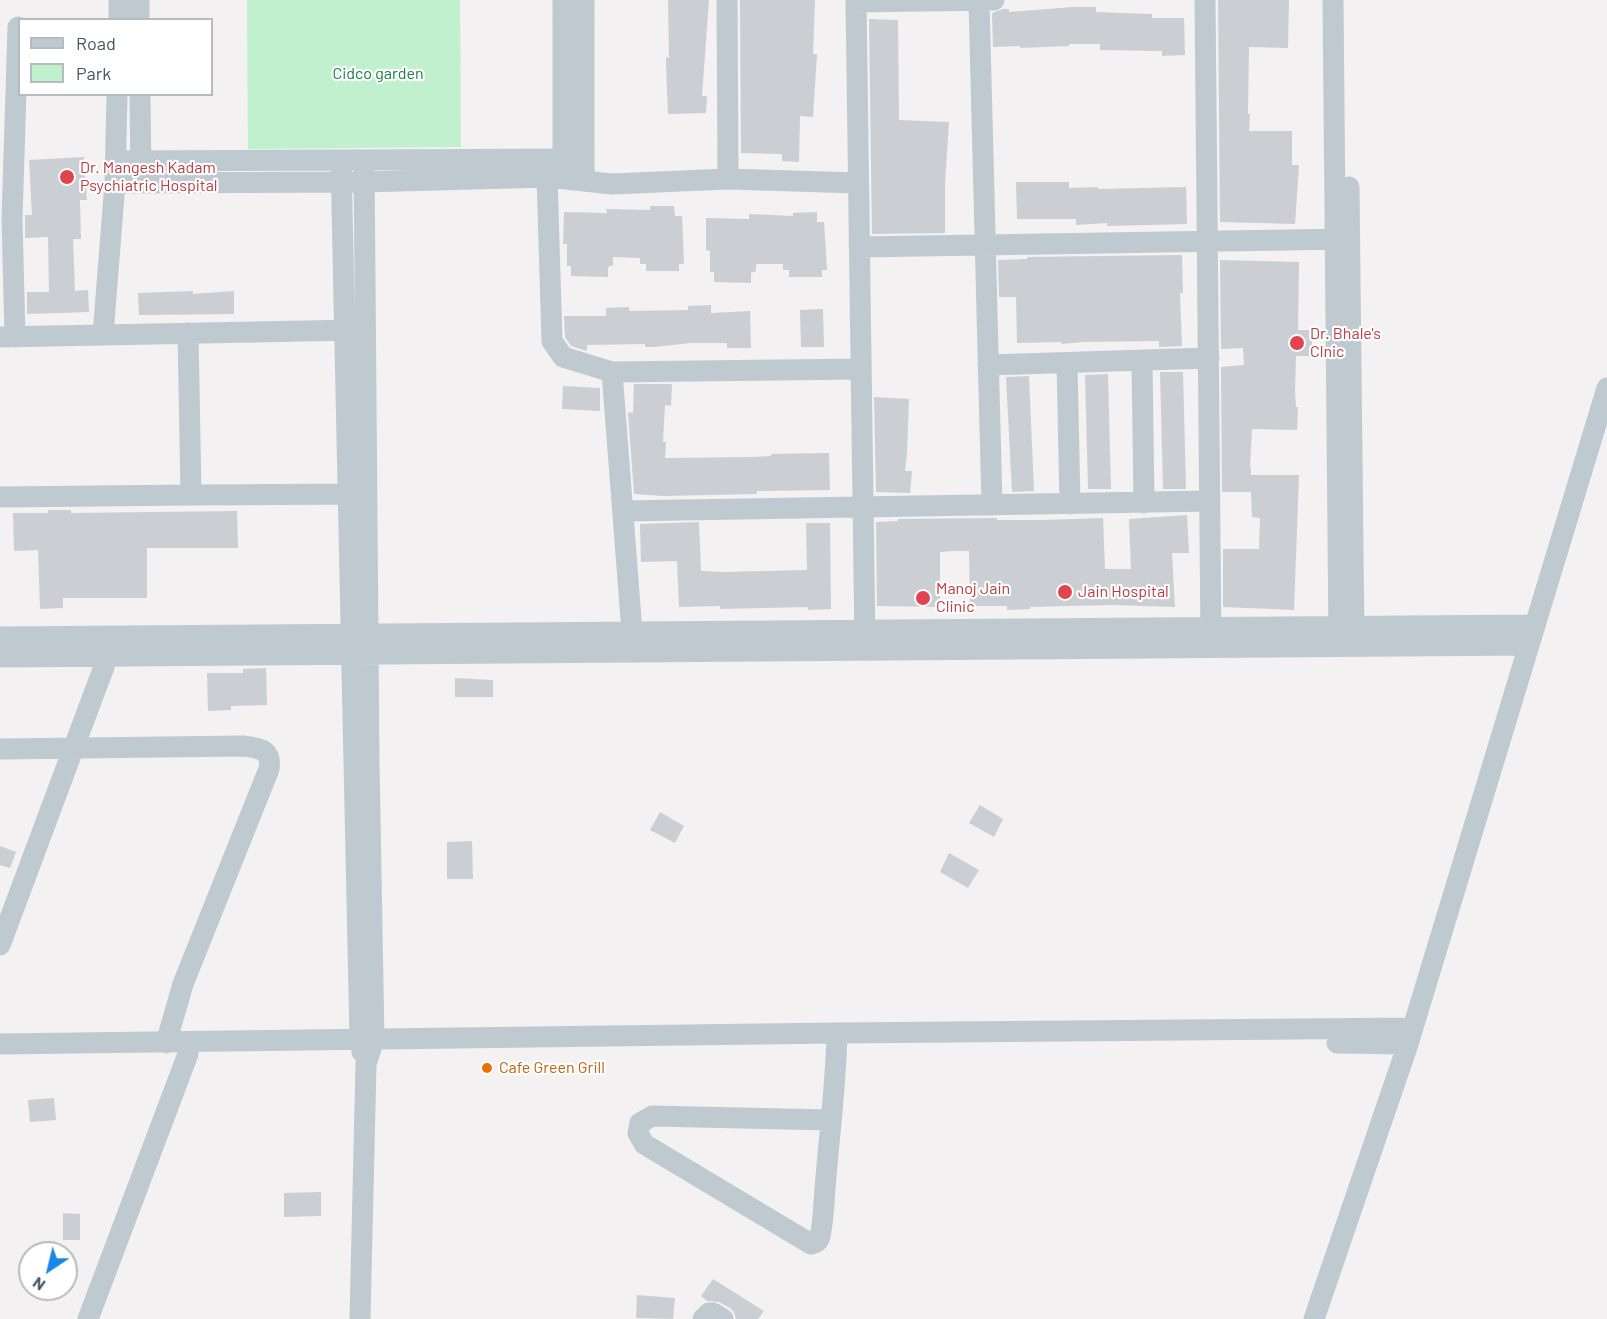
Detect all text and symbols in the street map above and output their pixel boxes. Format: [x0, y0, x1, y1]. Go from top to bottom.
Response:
legend [18, 18, 213, 96]
text: Road [76, 32, 116, 54]
text: Park [76, 62, 111, 84]
park label: Cidco garden [332, 64, 424, 84]
place label: Dr. Mangesh Kadam Psychiatric Hospital [80, 158, 218, 196]
marker: Dr. Mangesh Kadam Psychiatric Hospital [58, 168, 76, 186]
place label: Dr. Bhale's Clnic [1310, 324, 1381, 362]
marker: Dr. Bhale's Clnic [1288, 334, 1306, 352]
place label: Manoj Jain Clinic [936, 579, 1010, 617]
place label: Jain Hospital [1078, 582, 1169, 602]
marker: Jain Hospital [1056, 583, 1074, 601]
marker: Manoj Jain Clinic [914, 589, 932, 607]
place label: Cafe Green Grill [499, 1058, 605, 1078]
marker: Cafe Green Grill [480, 1061, 494, 1075]
north arrow [18, 1241, 78, 1301]
text: N [29, 1274, 48, 1295]

